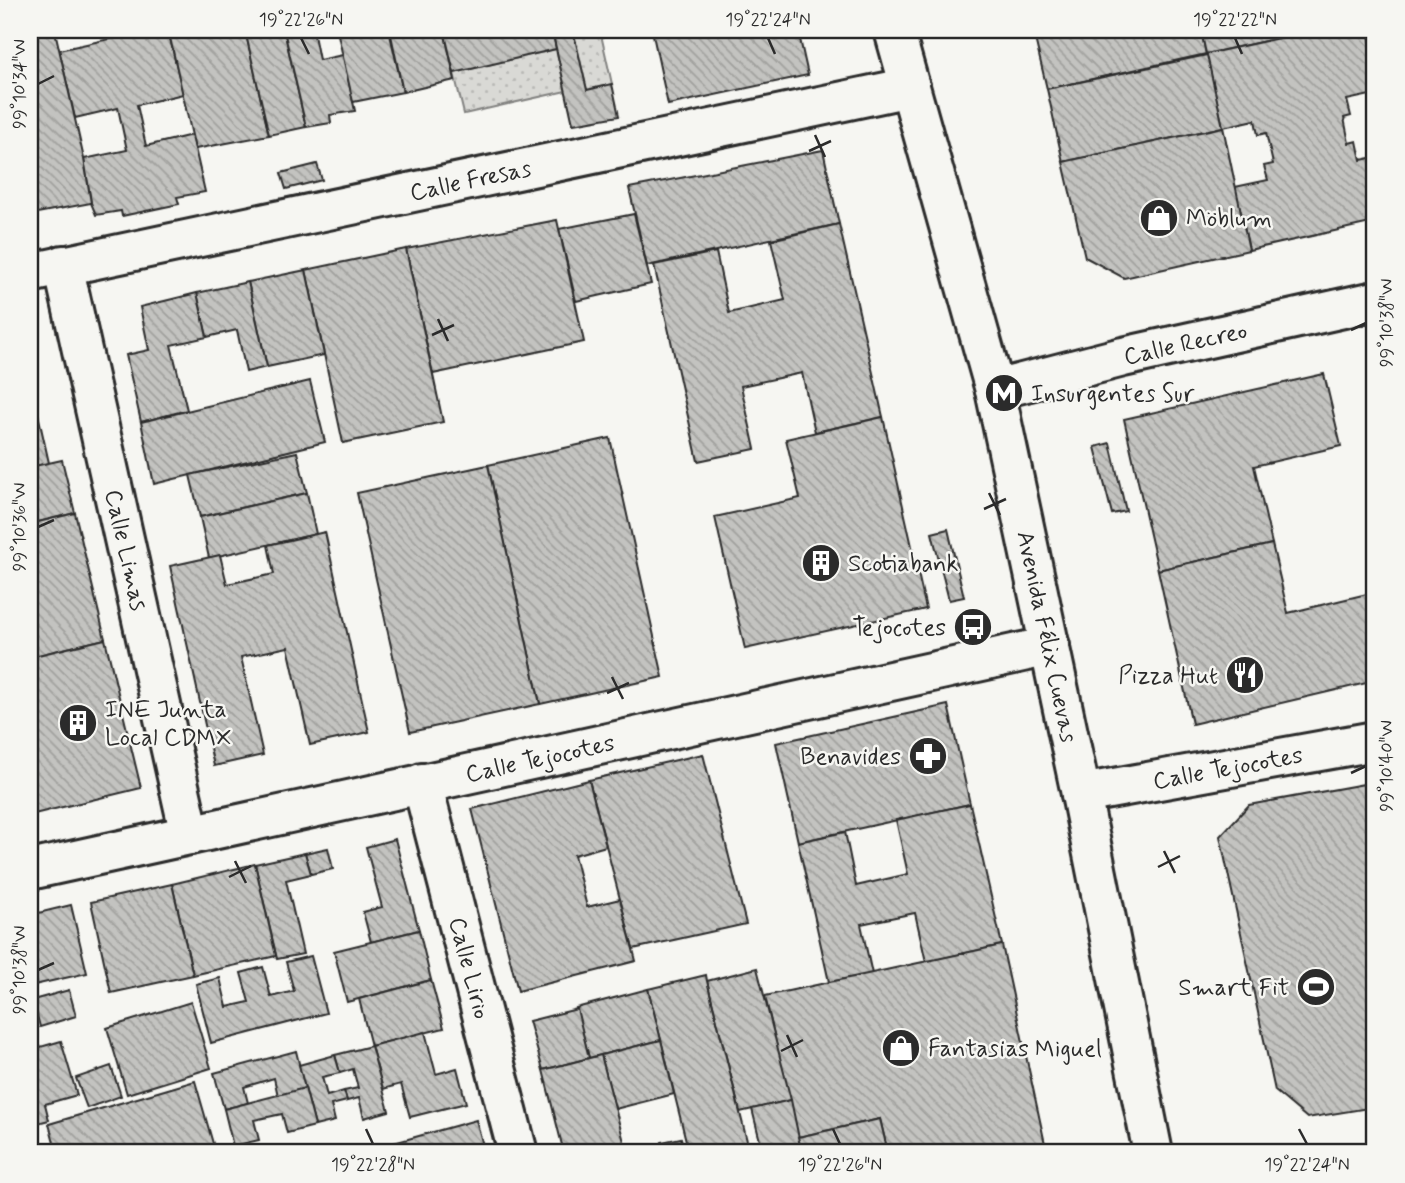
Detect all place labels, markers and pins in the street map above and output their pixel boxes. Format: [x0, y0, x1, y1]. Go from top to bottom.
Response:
shop icon: Möblum [1138, 197, 1180, 239]
place label: Möblum [1186, 204, 1272, 235]
metro station icon: Insurgentes Sur [983, 372, 1025, 414]
place label: Insurgentes Sur [1031, 379, 1195, 410]
building icon: Scotiabank [800, 542, 842, 584]
place label: Scotiabank [848, 549, 959, 580]
bus stop icon: Tejocotes [952, 606, 994, 648]
place label: Tejocotes [852, 613, 946, 644]
restaurant icon: Pizza Hut [1224, 654, 1266, 696]
place label: Pizza Hut [1118, 661, 1218, 692]
place label: INE Junta Local CDMX [105, 695, 231, 754]
building icon: INE Junta Local CDMX [57, 702, 99, 744]
pharmacy icon: Benavides [907, 735, 949, 777]
place label: Benavides [800, 742, 901, 773]
sports icon: Smart Fit [1295, 966, 1337, 1008]
place label: Smart Fit [1178, 973, 1289, 1004]
shop icon: Fantasias Miguel [880, 1027, 922, 1069]
place label: Fantasias Miguel [928, 1034, 1102, 1065]

